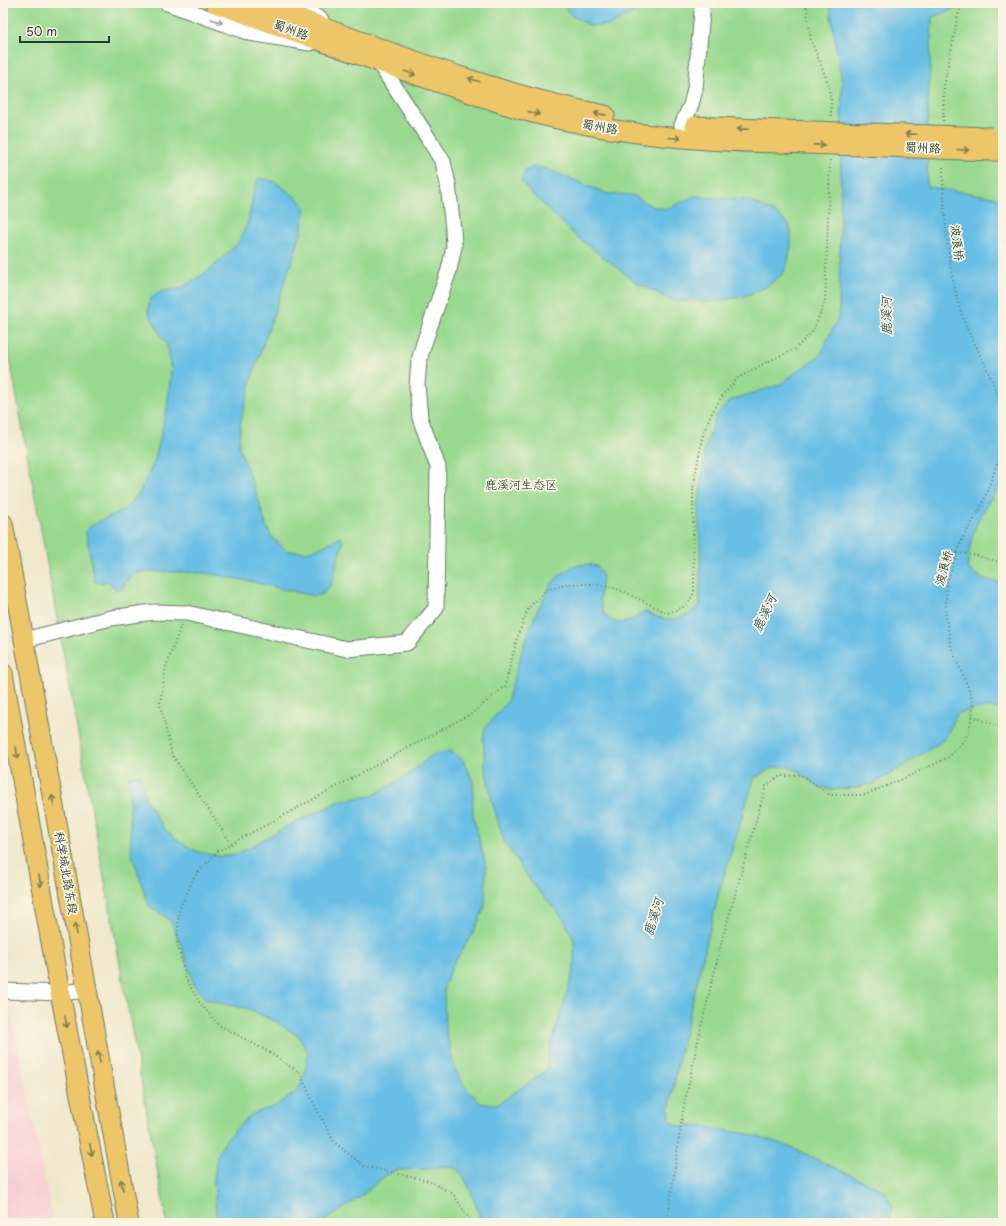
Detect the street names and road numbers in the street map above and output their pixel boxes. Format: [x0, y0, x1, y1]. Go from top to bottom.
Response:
street label: 蜀州路 [271, 14, 311, 44]
street label: 蜀州路 [581, 114, 619, 138]
street label: 蜀州路 [905, 137, 941, 157]
street label: 波浪桥 [947, 224, 969, 263]
street label: 波浪桥 [930, 547, 957, 587]
street label: 科学城北路东段 [51, 830, 83, 916]

